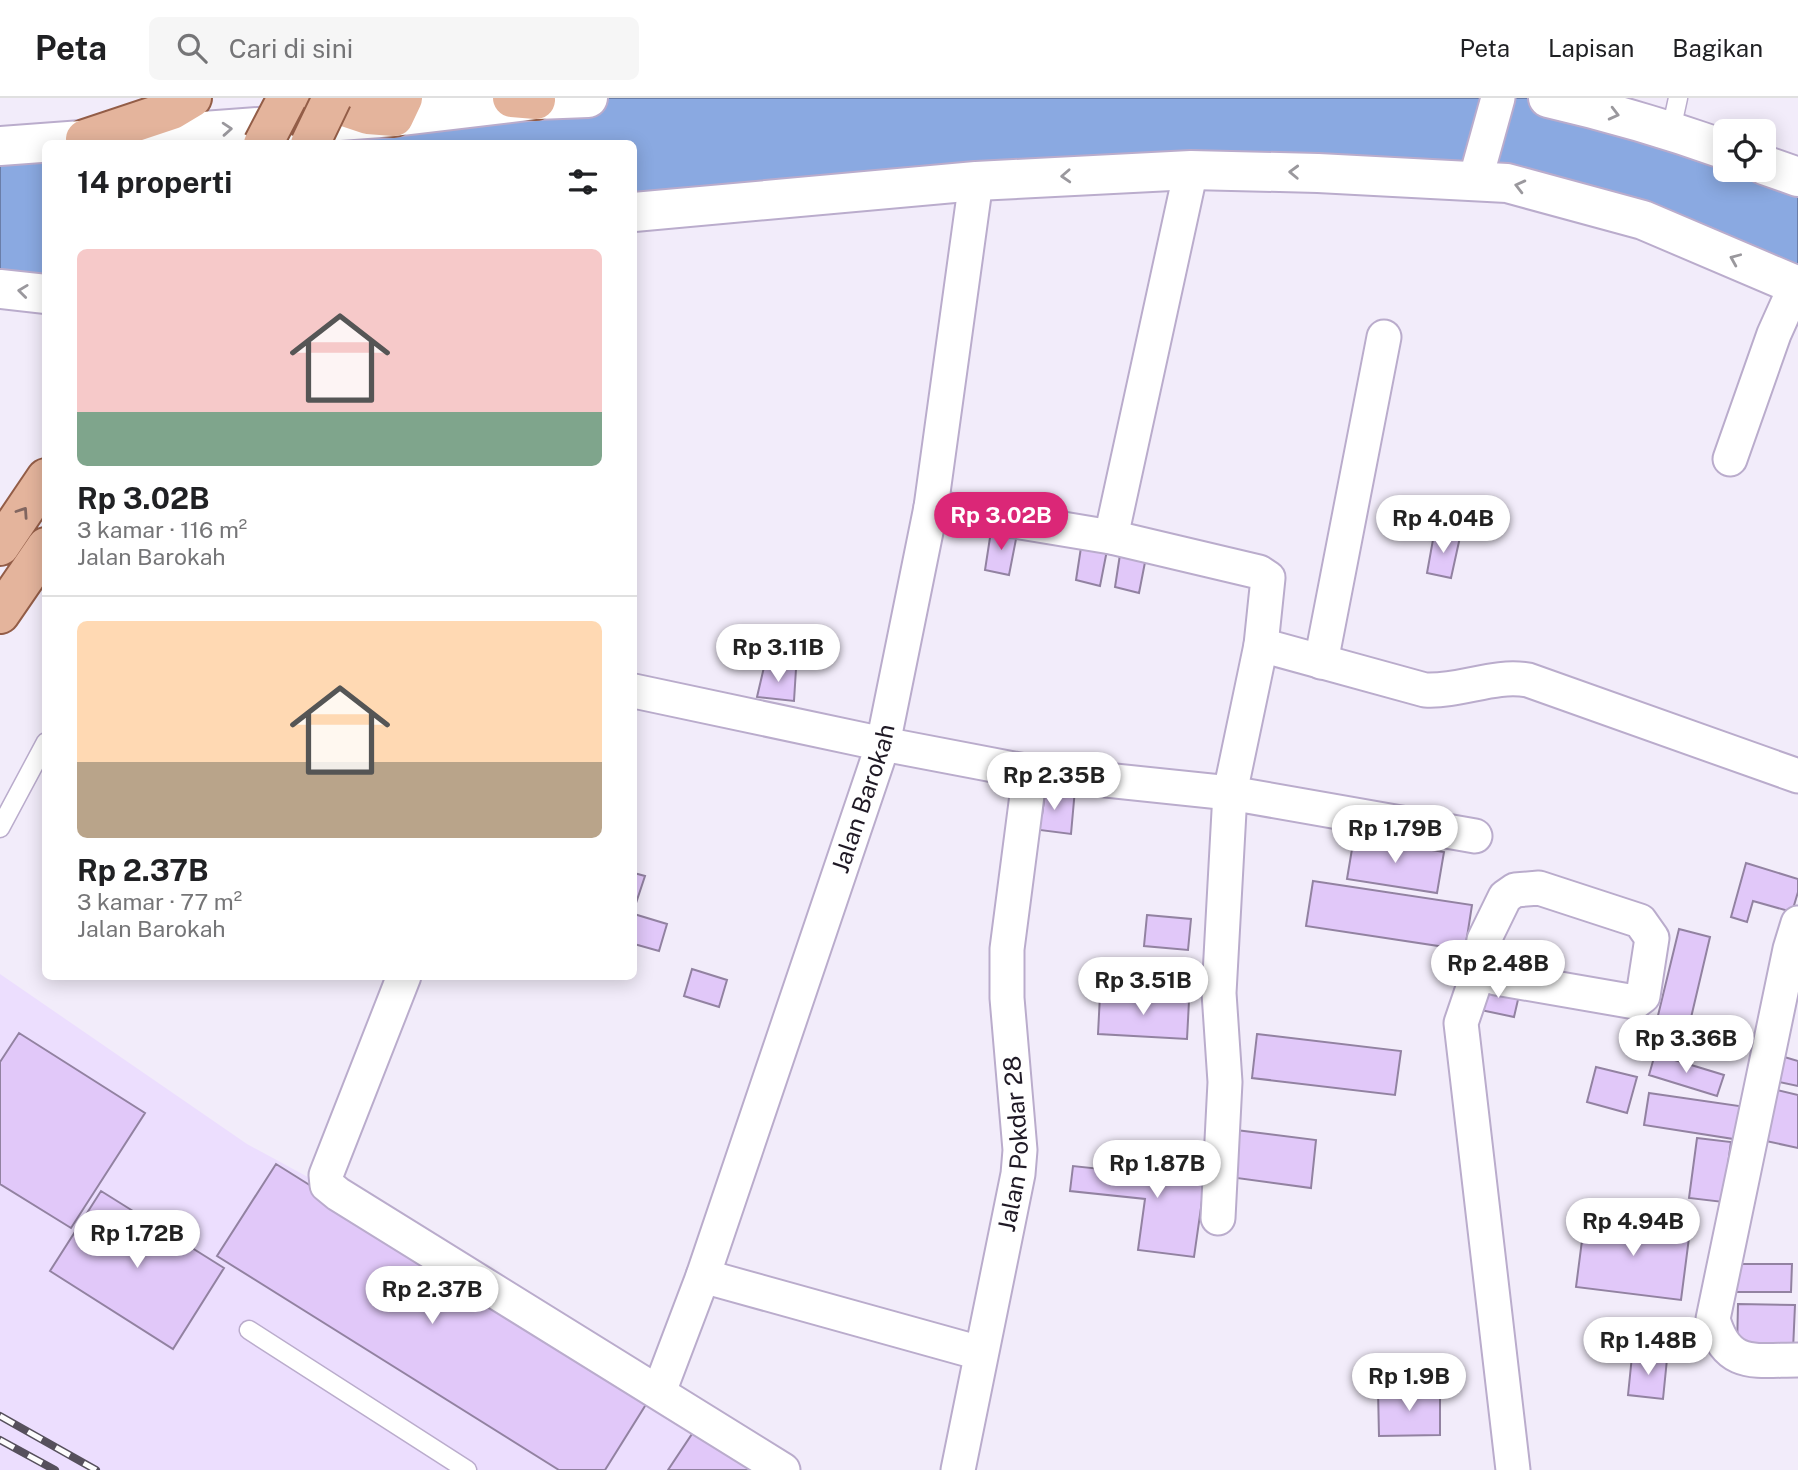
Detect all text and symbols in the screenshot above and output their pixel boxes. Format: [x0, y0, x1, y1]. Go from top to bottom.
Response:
search box [149, 17, 639, 80]
text: Peta [35, 29, 107, 67]
icon: search [173, 29, 211, 67]
text: Cari di sini [229, 33, 353, 64]
text: Peta [1459, 34, 1510, 62]
text: Lapisan [1548, 34, 1634, 62]
text: Bagikan [1672, 34, 1763, 62]
one-way arrow [1608, 106, 1620, 120]
map controls [1713, 119, 1776, 182]
button: locate [1713, 119, 1776, 182]
one-way arrow [222, 122, 233, 137]
icon: filters [564, 163, 602, 201]
text: 14 properti [77, 164, 232, 200]
one-way arrow [1288, 165, 1299, 180]
one-way arrow [1060, 169, 1071, 184]
one-way arrow [1514, 180, 1526, 194]
one-way arrow [1730, 253, 1743, 267]
one-way arrow [17, 284, 29, 299]
icon: home [277, 295, 403, 421]
text: Rp 3.02B [77, 480, 210, 516]
pin: Rp 3.02B [929, 492, 1073, 552]
pin: Rp 4.04B [1371, 496, 1515, 555]
text: Rp 3.02B [950, 501, 1052, 528]
text: Rp 4.04B [1392, 504, 1494, 531]
one-way arrow [15, 507, 27, 520]
text: 3 kamar · 116 m² [77, 516, 247, 543]
text: Jalan Barokah [77, 543, 226, 570]
pin: Rp 3.11B [706, 624, 850, 684]
text: Rp 3.11B [732, 633, 824, 660]
icon: home [277, 667, 403, 793]
street label: Jalan Barokah [825, 722, 900, 876]
pin: Rp 2.35B [982, 752, 1126, 812]
text: Rp 2.35B [1003, 761, 1105, 788]
pin: Rp 1.79B [1323, 806, 1467, 865]
text: Rp 1.79B [1348, 814, 1442, 841]
text: Rp 2.37B [77, 852, 209, 888]
text: 3 kamar · 77 m² [77, 888, 242, 915]
text: Jalan Barokah [77, 915, 226, 942]
pin: Rp 2.48B [1426, 940, 1570, 1000]
text: Rp 2.48B [1447, 949, 1549, 976]
pin: Rp 3.51B [1071, 958, 1215, 1017]
text: Rp 3.51B [1094, 966, 1192, 993]
pin: Rp 3.36B [1614, 1016, 1758, 1075]
text: Rp 3.36B [1635, 1024, 1737, 1051]
street label: Jalan Pokdar 28 [992, 1055, 1033, 1234]
pin: Rp 1.87B [1085, 1140, 1229, 1200]
text: Rp 1.87B [1109, 1149, 1205, 1176]
pin: Rp 4.94B [1561, 1198, 1705, 1258]
text: Rp 4.94B [1582, 1207, 1684, 1234]
pin: Rp 1.72B [65, 1210, 209, 1270]
text: Rp 1.72B [90, 1219, 184, 1246]
pin: Rp 2.37B [360, 1266, 504, 1326]
text: Rp 2.37B [382, 1275, 482, 1302]
pin: Rp 1.48B [1576, 1318, 1720, 1377]
text: Rp 1.48B [1599, 1326, 1697, 1353]
pin: Rp 1.9B [1344, 1354, 1474, 1413]
text: Rp 1.9B [1368, 1362, 1450, 1389]

